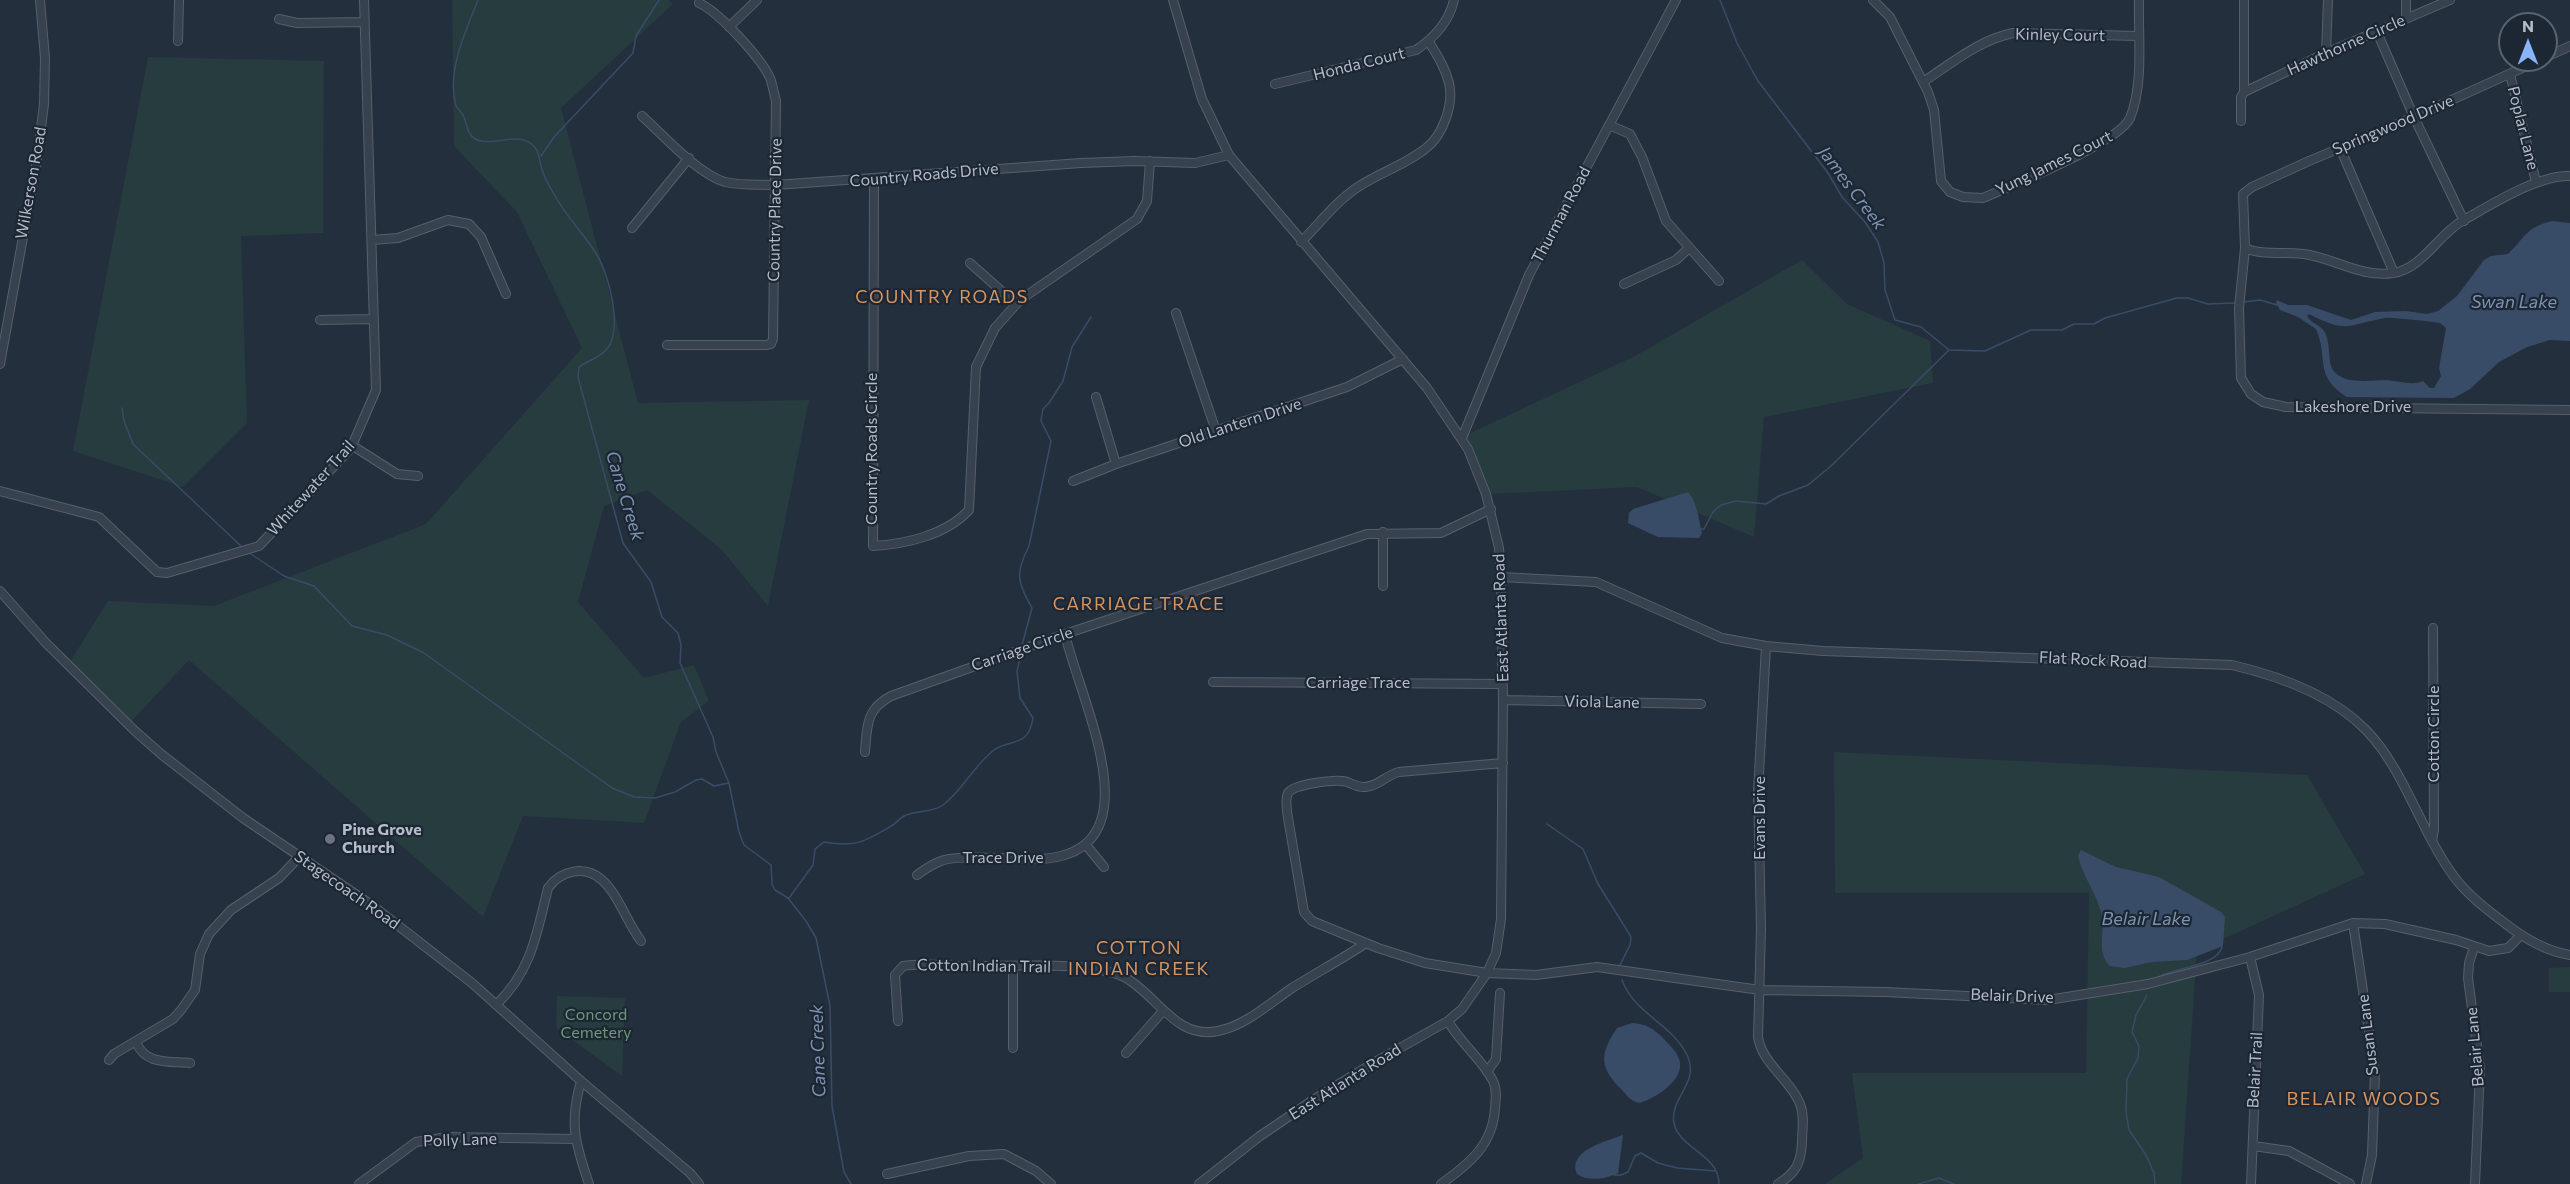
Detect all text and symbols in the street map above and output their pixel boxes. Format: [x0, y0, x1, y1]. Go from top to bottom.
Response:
street label: Hawthorne Circle [2284, 10, 2408, 80]
north arrow [2498, 12, 2558, 72]
text: N [2522, 16, 2534, 35]
street label: Kinley Court [2015, 25, 2105, 45]
street label: Honda Court [1311, 43, 1407, 85]
street label: Poplar Lane [2503, 84, 2543, 172]
street label: Springwood Drive [2330, 91, 2456, 159]
street label: Wilkerson Road [12, 125, 50, 241]
street label: Yung James Court [1993, 126, 2115, 200]
street label: Country Place Drive [764, 138, 786, 282]
water label: James Creek [1813, 142, 1891, 234]
street label: Country Roads Drive [849, 159, 999, 191]
street label: Thurman Road [1527, 163, 1595, 267]
district label: COUNTRY ROADS [855, 286, 1029, 308]
water label: Swan Lake [2471, 291, 2557, 313]
street label: Country Roads Circle [862, 373, 882, 525]
street label: Old Lantern Drive [1176, 394, 1304, 452]
street label: Lakeshore Drive [2295, 397, 2411, 417]
street label: Whitewater Trail [263, 436, 359, 540]
water label: Cane Creek [601, 448, 649, 544]
street label: East Atlanta Road [1489, 553, 1513, 683]
district label: CARRIAGE TRACE [1053, 593, 1225, 615]
street label: Carriage Circle [969, 623, 1075, 675]
street label: Flat Rock Road [2039, 648, 2147, 672]
street label: Carriage Trace [1306, 673, 1410, 693]
street label: Cotton Circle [2424, 686, 2444, 782]
street label: Viola Lane [1564, 692, 1640, 712]
street label: Evans Drive [1750, 776, 1770, 860]
place label: Pine Grove Church [342, 820, 422, 858]
marker: Pine Grove Church [323, 832, 337, 846]
street label: Stagecoach Road [291, 846, 403, 934]
street label: Trace Drive [962, 848, 1044, 868]
water label: Belair Lake [2102, 908, 2190, 930]
district label: COTTON INDIAN CREEK [1068, 937, 1210, 980]
street label: Cotton Indian Trail [917, 955, 1051, 977]
street label: Belair Drive [1970, 985, 2054, 1007]
street label: Susan Lane [2354, 993, 2382, 1077]
water label: Cane Creek [806, 1004, 830, 1098]
park label: Concord Cemetery [560, 1005, 632, 1043]
street label: Belair Lane [2462, 1006, 2488, 1088]
street label: Belair Trail [2243, 1031, 2267, 1109]
street label: East Atlanta Road [1285, 1040, 1405, 1124]
district label: BELAIR WOODS [2287, 1088, 2441, 1110]
street label: Polly Lane [423, 1129, 497, 1151]

